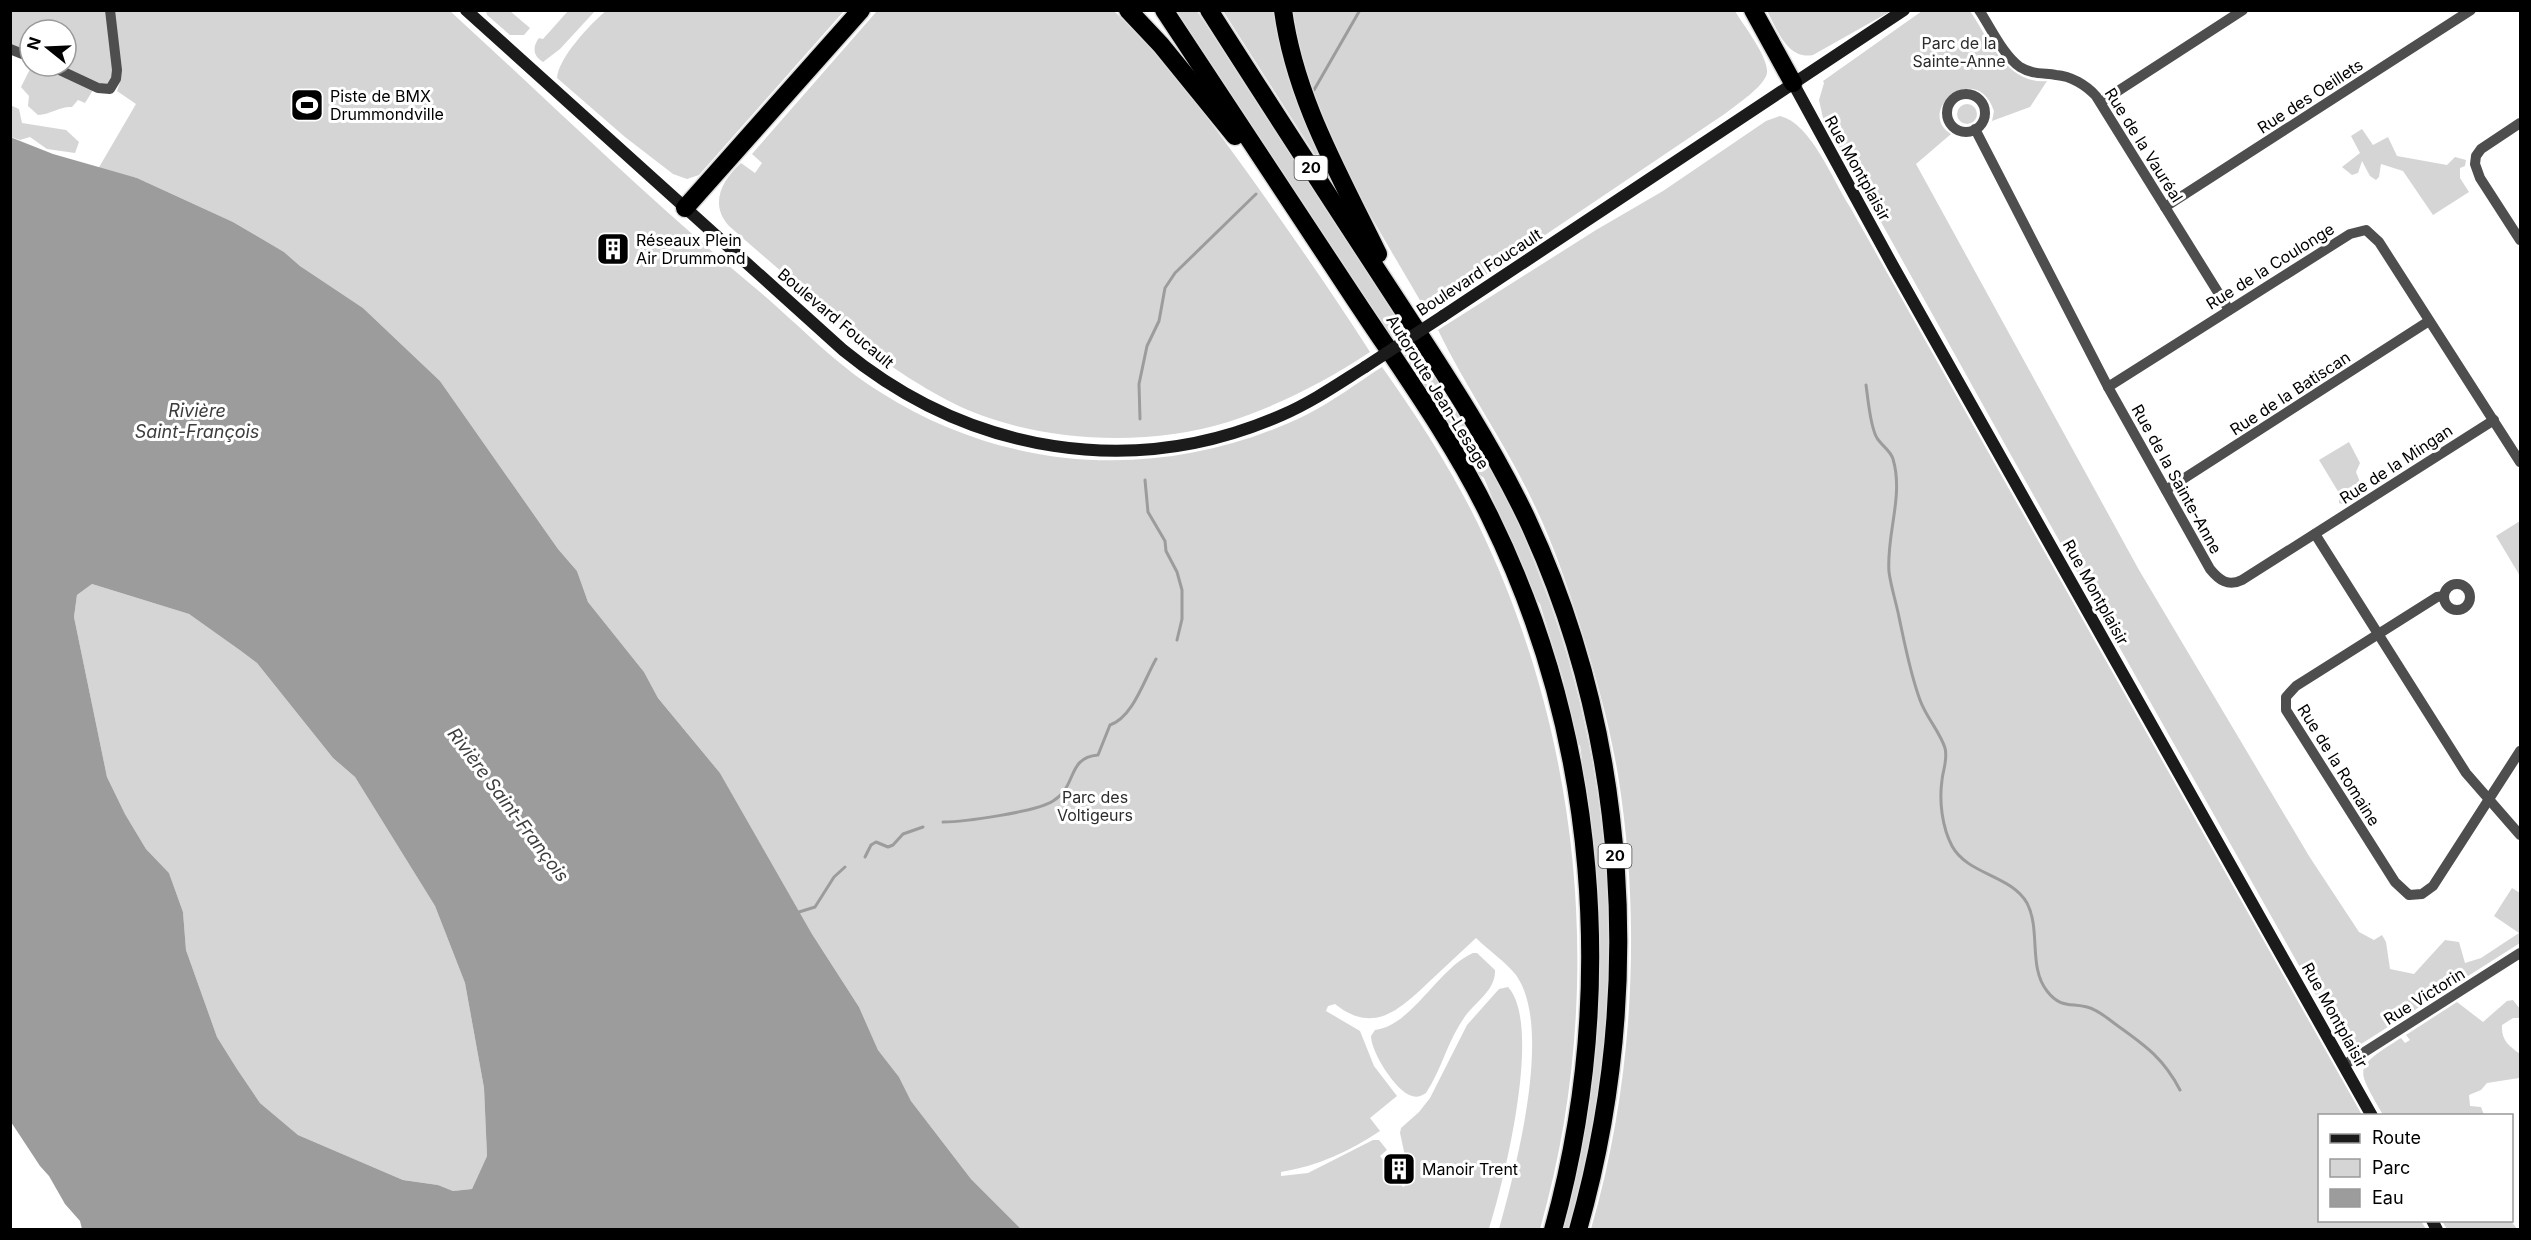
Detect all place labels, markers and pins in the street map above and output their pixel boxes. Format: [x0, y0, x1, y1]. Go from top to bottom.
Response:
place label: Piste de BMX Drummondville [330, 86, 444, 124]
sports icon: Piste de BMX Drummondville [289, 87, 325, 123]
place label: Réseaux Plein Air Drummond [636, 230, 745, 268]
building icon: Réseaux Plein Air Drummond [595, 231, 631, 267]
building icon: Manoir Trent [1381, 1151, 1417, 1187]
place label: Manoir Trent [1422, 1159, 1518, 1179]

